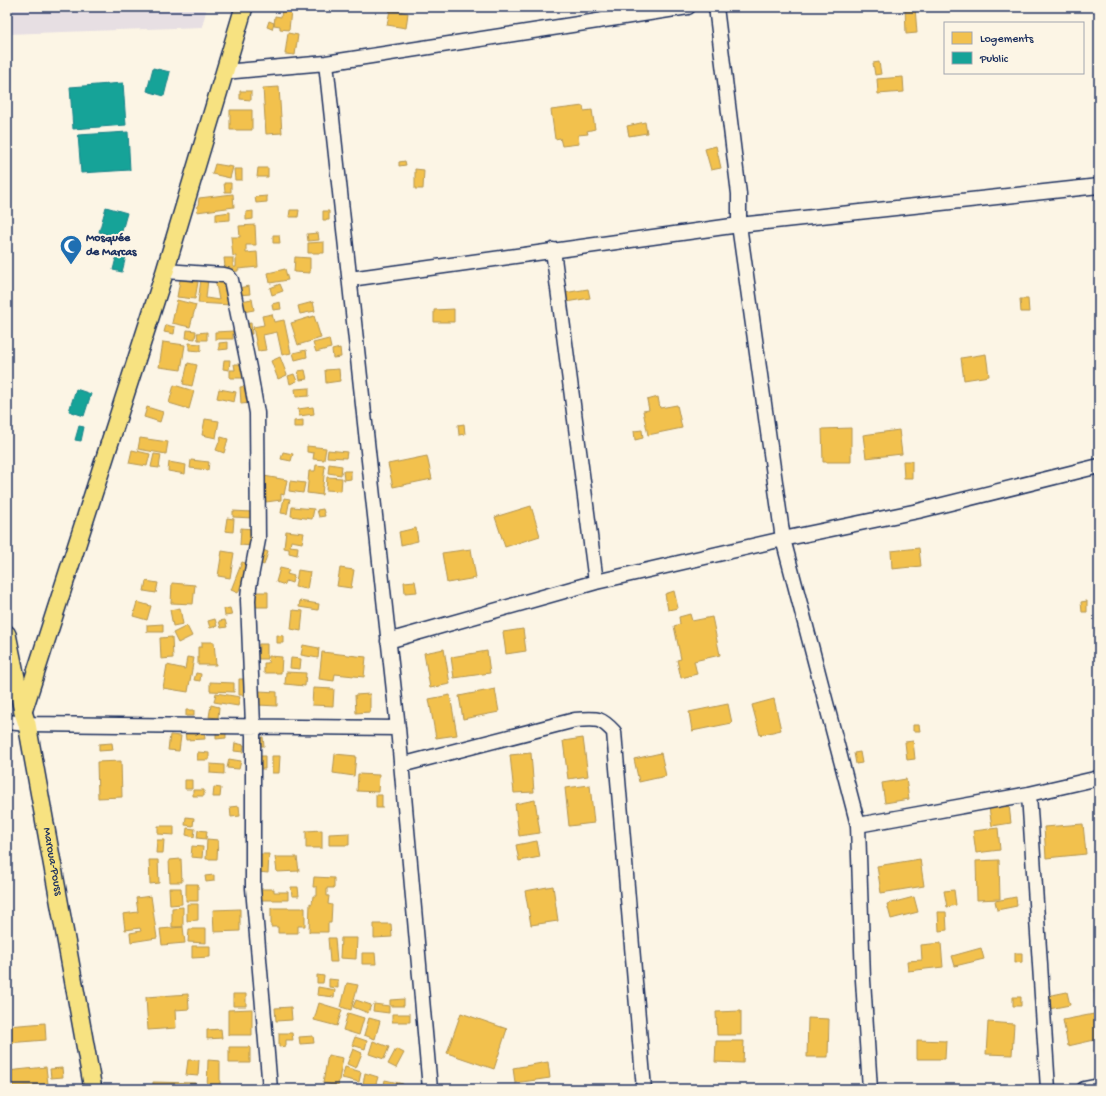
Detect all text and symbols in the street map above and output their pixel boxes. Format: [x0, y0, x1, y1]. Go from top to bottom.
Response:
legend [944, 22, 1084, 74]
text: Logements [980, 33, 1034, 47]
text: Public [979, 53, 1009, 67]
place label: Mosquée de Marcas [86, 232, 137, 260]
mosque icon: Mosquée de Marcas [58, 233, 84, 266]
street label: Maroua-Pouss [39, 826, 65, 897]

